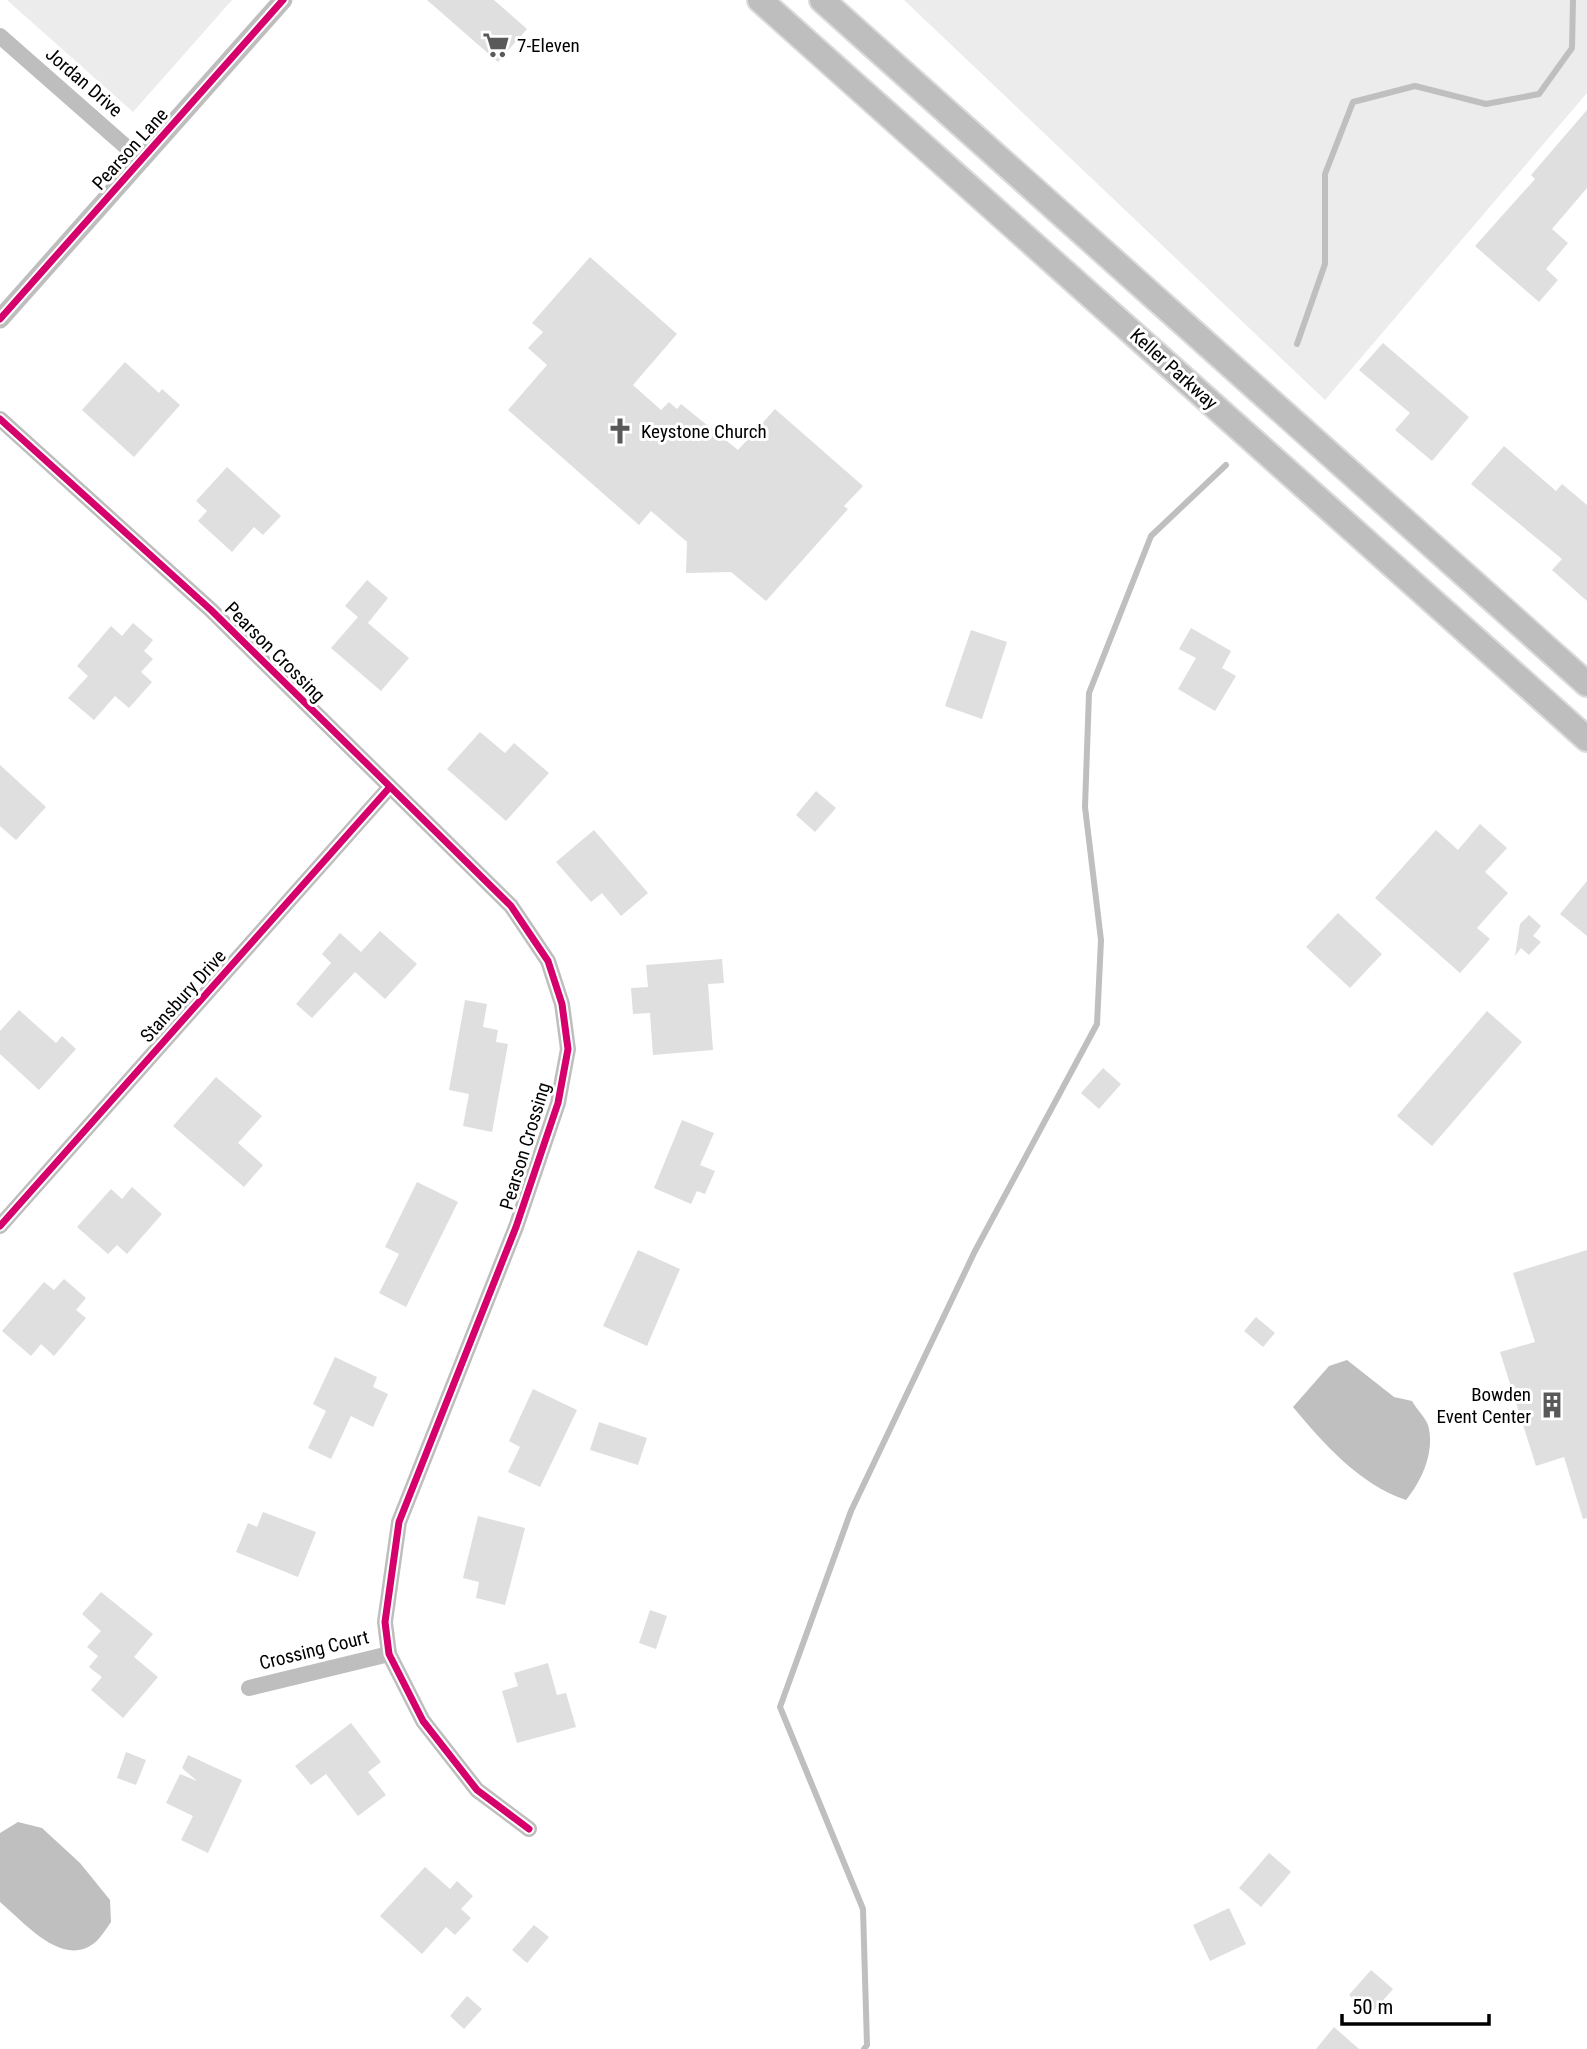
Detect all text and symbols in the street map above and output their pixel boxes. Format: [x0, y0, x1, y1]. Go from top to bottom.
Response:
supermarket icon: 7-Eleven [481, 30, 511, 60]
place label: 7-Eleven [517, 34, 580, 57]
street label: Jordan Drive [41, 42, 127, 122]
street label: Pearson Lane [87, 103, 173, 195]
street label: Keller Parkway [1125, 324, 1223, 414]
church icon: Keystone Church [605, 416, 635, 446]
place label: Keystone Church [641, 420, 767, 443]
street label: Pearson Crossing [220, 597, 330, 707]
street label: Stansbury Drive [135, 945, 231, 1047]
street label: Pearson Crossing [495, 1079, 555, 1213]
place label: Bowden Event Center [1437, 1383, 1531, 1428]
building icon: Bowden Event Center [1537, 1390, 1567, 1420]
street label: Crossing Court [257, 1625, 371, 1675]
scale bar [1342, 1982, 1489, 2026]
text: 50 m [1352, 1995, 1393, 2019]

